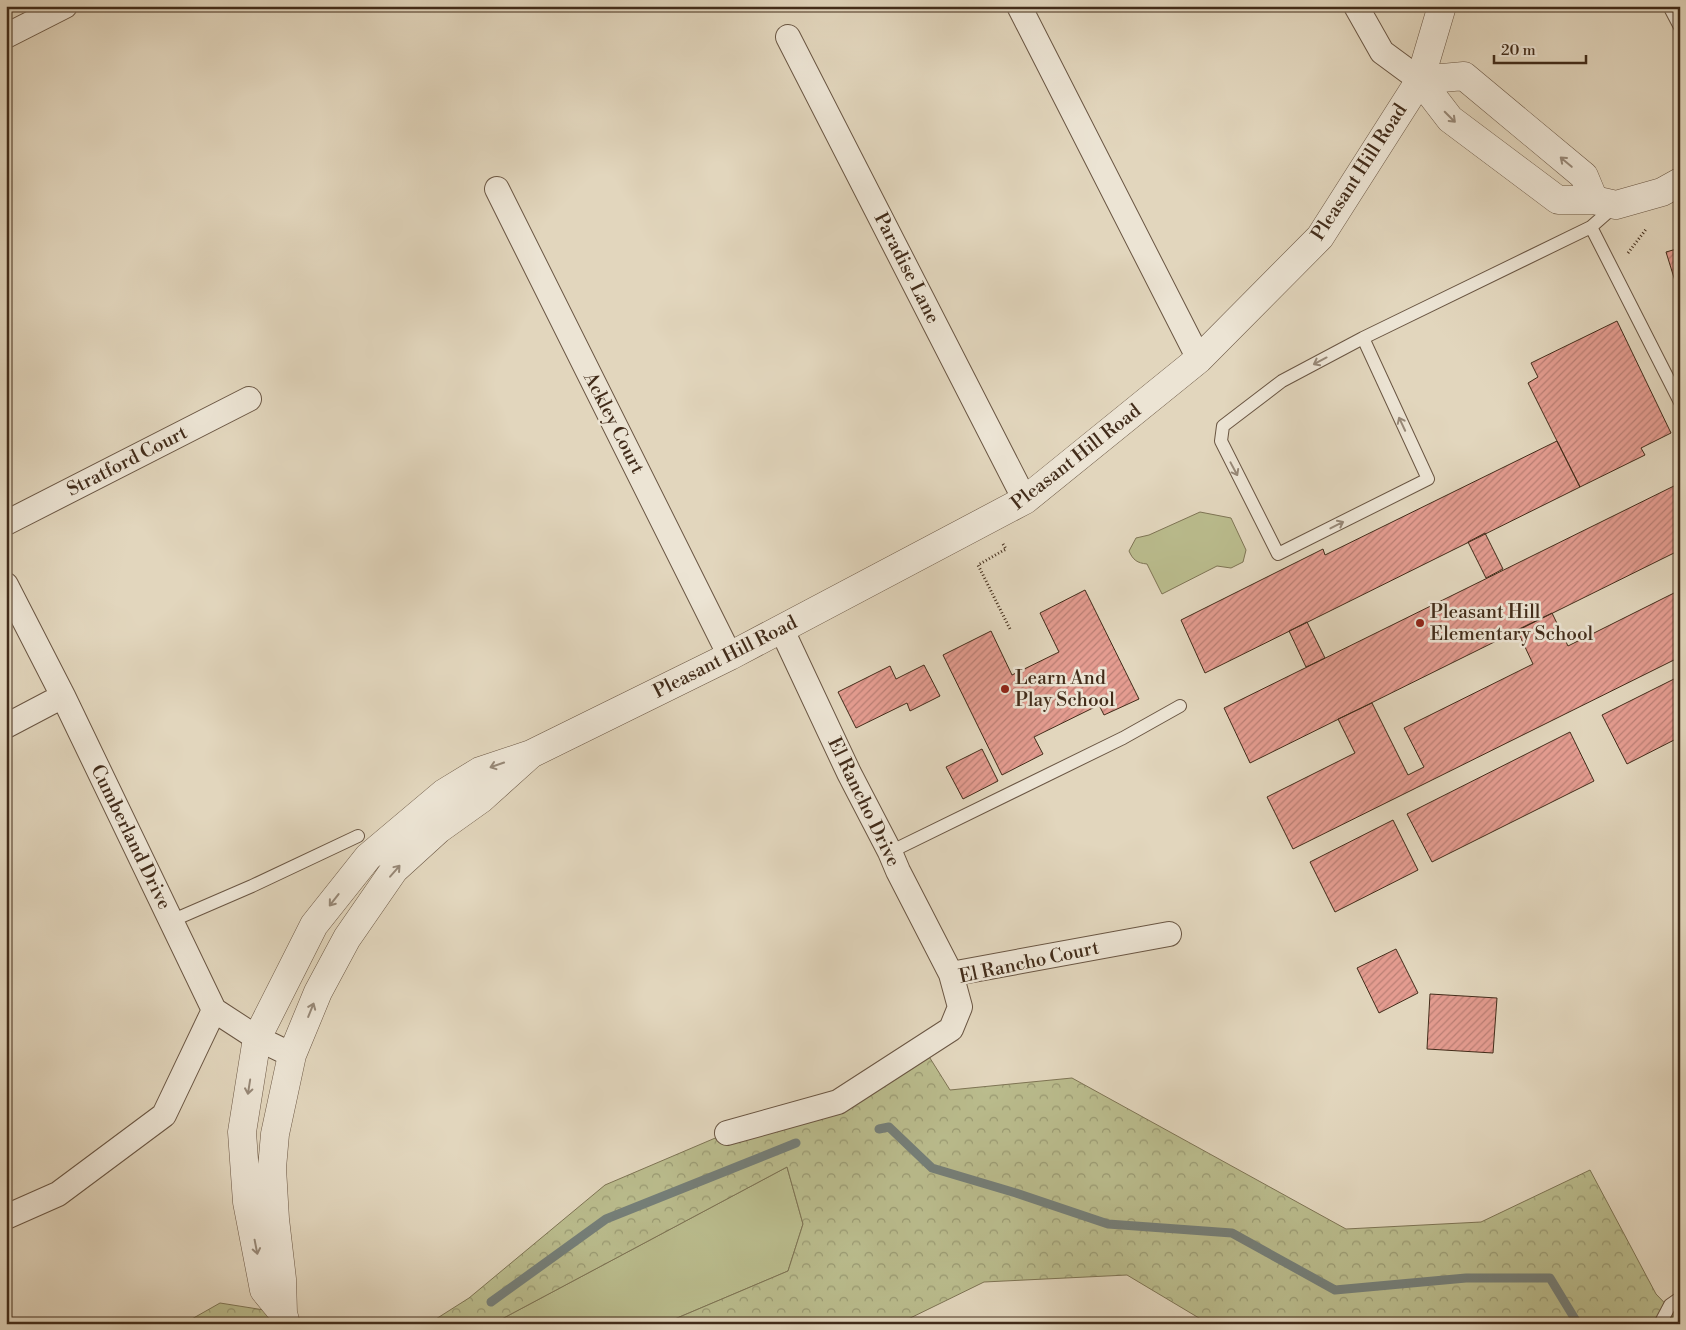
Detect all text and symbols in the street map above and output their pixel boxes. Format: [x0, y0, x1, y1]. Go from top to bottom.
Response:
scale bar [1494, 32, 1586, 64]
text: 20 m [1501, 41, 1536, 60]
street label: Pleasant Hill Road [1306, 99, 1412, 245]
one-way arrow [1444, 111, 1456, 123]
one-way arrow [1560, 156, 1573, 167]
street label: Paradise Lane [869, 208, 945, 328]
one-way arrow [1312, 356, 1327, 366]
street label: Ackley Court [578, 368, 650, 478]
street label: Pleasant Hill Road [1006, 399, 1146, 515]
one-way arrow [1397, 417, 1407, 432]
street label: Stratford Court [63, 420, 192, 502]
one-way arrow [1229, 461, 1239, 476]
one-way arrow [1330, 519, 1345, 529]
place label: Pleasant Hill Elementary School [1430, 600, 1594, 646]
street label: Pleasant Hill Road [649, 610, 801, 704]
marker: Pleasant Hill Elementary School [1414, 617, 1426, 629]
place label: Learn And Play School [1015, 666, 1115, 712]
marker: Learn And Play School [999, 683, 1011, 695]
street label: El Rancho Drive [822, 733, 906, 871]
street label: Cumberland Drive [85, 761, 177, 913]
one-way arrow [490, 761, 506, 771]
one-way arrow [389, 865, 400, 878]
one-way arrow [328, 893, 339, 906]
street label: El Rancho Court [957, 935, 1101, 989]
one-way arrow [307, 1003, 316, 1018]
one-way arrow [244, 1078, 254, 1094]
one-way arrow [252, 1239, 261, 1255]

